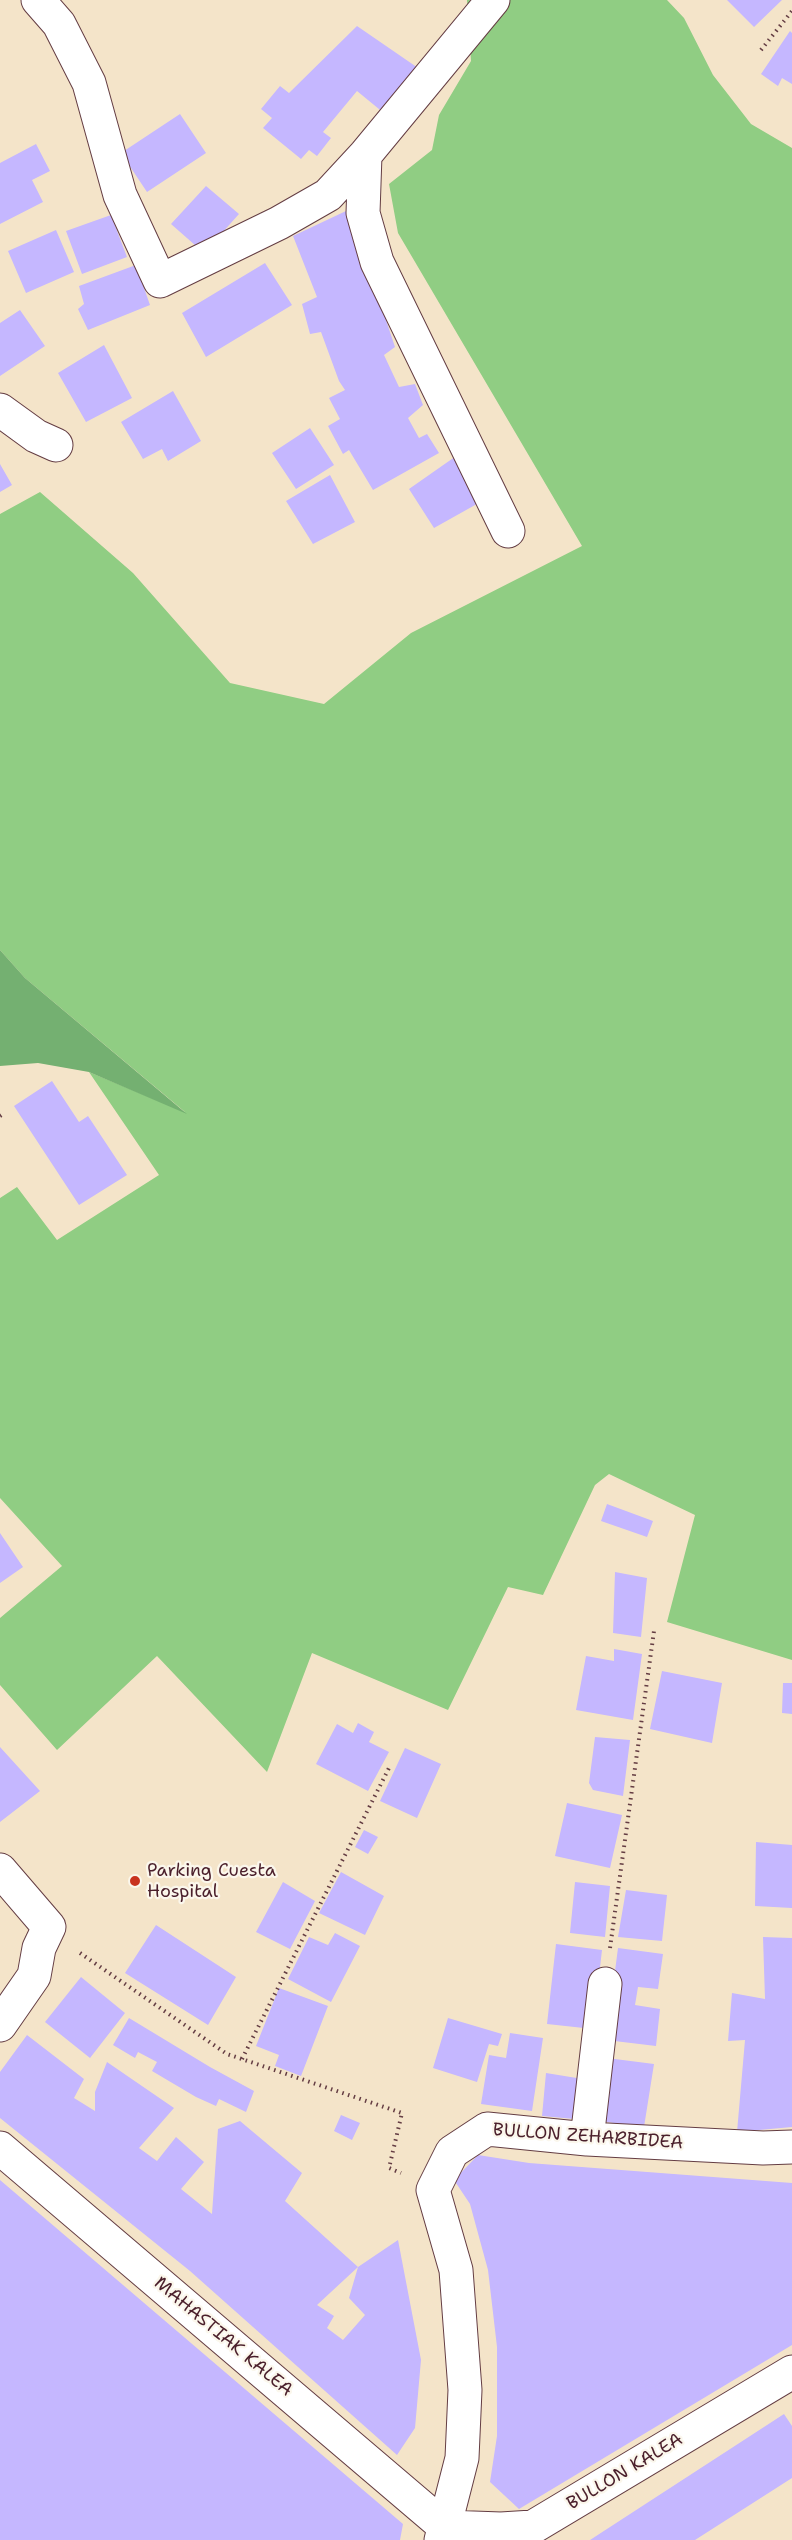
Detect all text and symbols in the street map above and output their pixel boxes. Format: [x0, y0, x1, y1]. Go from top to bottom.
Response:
place label: Parking Cuesta Hospital [147, 1860, 276, 1902]
marker: Parking Cuesta Hospital [128, 1874, 142, 1888]
street label: BULLON ZEHARBIDEA [492, 2120, 684, 2154]
street label: MAHASTIAK KALEA [149, 2273, 297, 2401]
street label: BULLON KALEA [563, 2429, 687, 2515]

